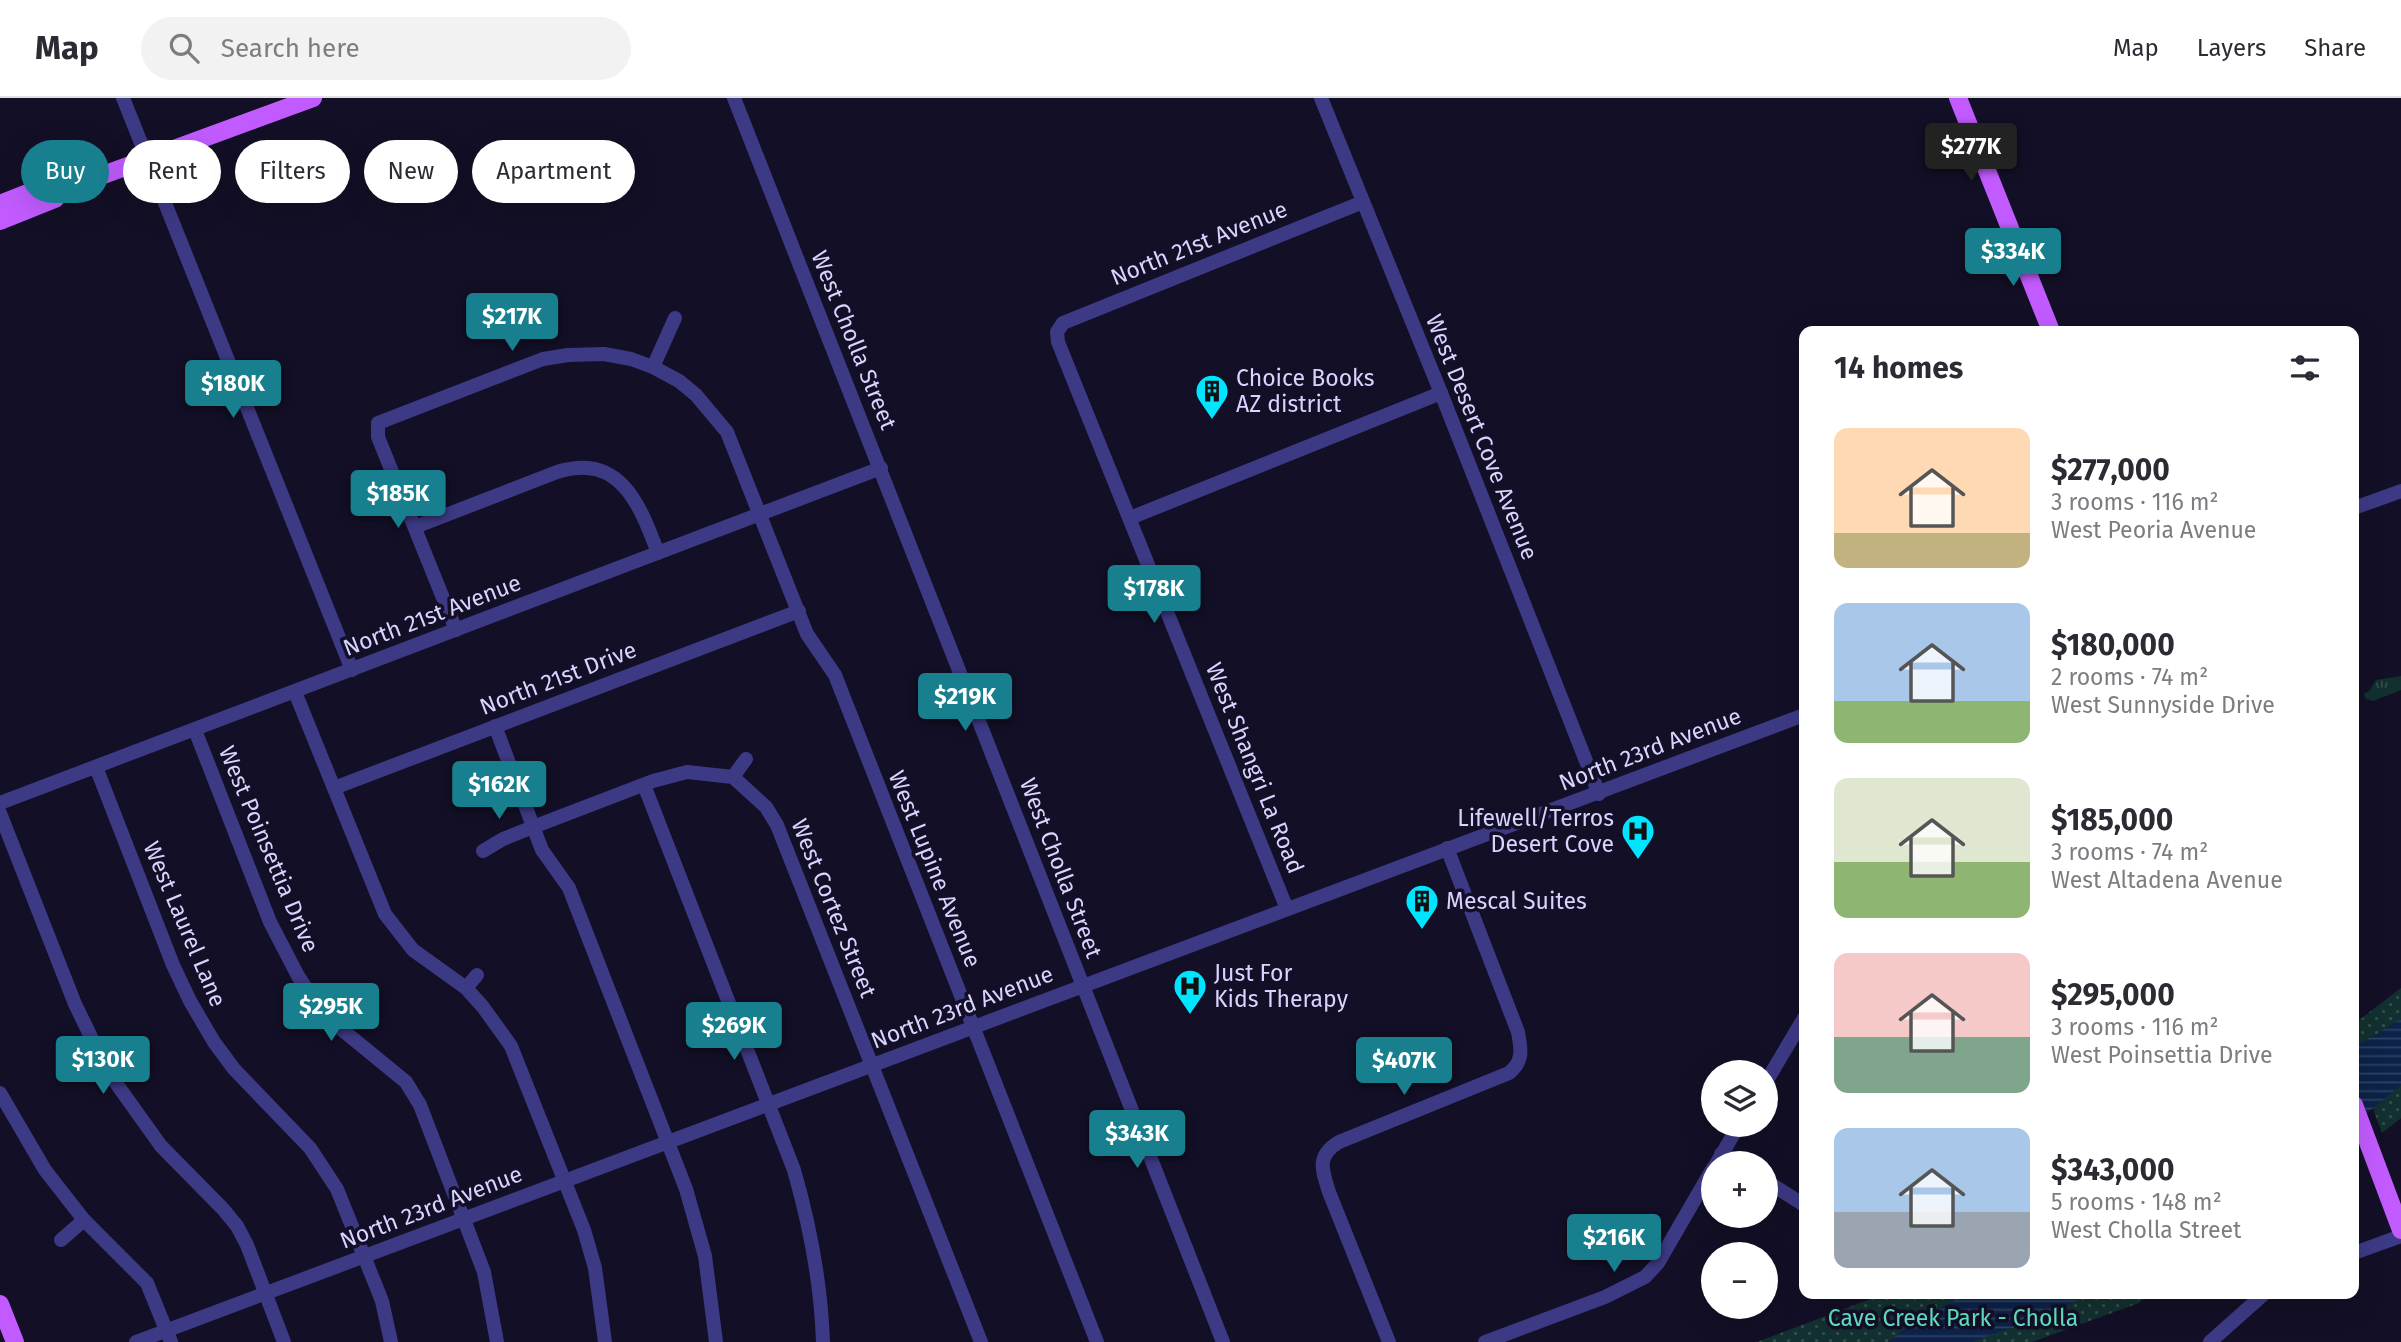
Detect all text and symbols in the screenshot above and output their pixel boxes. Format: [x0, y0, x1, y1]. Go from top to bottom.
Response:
search box [141, 17, 631, 80]
text: Map [35, 28, 99, 68]
icon: search [165, 29, 203, 67]
text: Search here [221, 33, 360, 64]
text: Map [2113, 34, 2159, 62]
text: Layers [2197, 34, 2266, 62]
text: Share [2304, 34, 2366, 62]
pin: $277K [1922, 123, 2020, 183]
text: $277K [1941, 132, 2001, 160]
chip: Buy [21, 140, 109, 203]
chip: Rent [123, 140, 221, 203]
chip: Filters [235, 140, 350, 203]
chip: New [364, 140, 458, 203]
chip: Apartment [472, 140, 635, 203]
street label: North 21st Avenue [1107, 195, 1291, 291]
pin: $334K [1964, 228, 2062, 288]
text: $334K [1981, 237, 2045, 265]
street label: West Cholla Street [805, 246, 903, 434]
pin: $217K [463, 294, 561, 353]
text: $217K [482, 302, 542, 330]
street label: West Desert Cove Avenue [1420, 310, 1544, 564]
icon: filters [2286, 349, 2324, 387]
text: 14 homes [1834, 350, 1963, 386]
pin: $180K [184, 360, 282, 420]
place label: Choice Books AZ district [1236, 364, 1374, 418]
text: $180K [201, 369, 265, 397]
building icon: Choice Books AZ district [1193, 372, 1231, 421]
text: $277,000 [2051, 452, 2170, 488]
icon: home [1890, 456, 1974, 540]
pin: $185K [349, 470, 447, 530]
text: $185K [367, 479, 429, 507]
text: 3 rooms · 116 m² [2051, 488, 2219, 516]
text: West Peoria Avenue [2051, 516, 2256, 544]
pin: $178K [1105, 566, 1203, 625]
street label: North 21st Avenue [339, 568, 525, 662]
text: $178K [1124, 574, 1184, 602]
text: $180,000 [2051, 627, 2175, 663]
icon: home [1890, 631, 1974, 715]
street label: North 21st Drive [476, 635, 640, 721]
street label: West Shangri La Road [1200, 659, 1310, 877]
text: 2 rooms · 74 m² [2051, 663, 2208, 691]
pin: $219K [916, 674, 1014, 733]
text: $219K [934, 682, 996, 710]
text: West Sunnyside Drive [2051, 691, 2275, 719]
street label: North 23rd Avenue [1555, 701, 1745, 797]
street label: West Poinsettia Drive [213, 742, 325, 956]
pin: $162K [450, 762, 548, 821]
street label: West Lupine Avenue [883, 767, 987, 971]
text: $162K [468, 770, 530, 798]
street label: West Cholla Street [1014, 774, 1108, 963]
text: $185,000 [2051, 802, 2173, 838]
place label: Lifewell/Terros Desert Cove [1457, 804, 1614, 858]
icon: home [1890, 806, 1974, 890]
hospital icon: Lifewell/Terros Desert Cove [1619, 812, 1657, 861]
street label: West Cortez Street [785, 815, 883, 1002]
street label: West Laurel Lane [138, 837, 232, 1011]
text: 3 rooms · 74 m² [2051, 838, 2208, 866]
text: West Altadena Avenue [2051, 866, 2283, 894]
building icon: Mescal Suites [1403, 882, 1441, 931]
place label: Mescal Suites [1446, 887, 1587, 915]
street label: North 23rd Avenue [867, 959, 1057, 1055]
place label: Just For Kids Therapy [1214, 959, 1349, 1013]
hospital icon: Just For Kids Therapy [1171, 967, 1209, 1016]
text: $295,000 [2051, 977, 2175, 1013]
icon: home [1890, 981, 1974, 1065]
pin: $295K [282, 984, 380, 1043]
text: $295K [299, 992, 363, 1020]
pin: $269K [685, 1002, 783, 1062]
text: $269K [702, 1011, 766, 1039]
text: 3 rooms · 116 m² [2051, 1013, 2219, 1041]
pin: $130K [54, 1037, 152, 1096]
pin: $407K [1355, 1038, 1453, 1097]
text: West Poinsettia Drive [2051, 1041, 2272, 1069]
text: $130K [72, 1045, 134, 1073]
text: $407K [1372, 1046, 1436, 1074]
map controls [1701, 1060, 1778, 1319]
button: layers [1701, 1060, 1778, 1137]
pin: $343K [1088, 1110, 1186, 1170]
text: $343K [1105, 1119, 1169, 1147]
button: + [1701, 1151, 1778, 1228]
text: $343,000 [2051, 1152, 2175, 1188]
icon: home [1890, 1156, 1974, 1240]
street label: North 23rd Avenue [336, 1159, 526, 1255]
text: 5 rooms · 148 m² [2051, 1188, 2222, 1216]
pin: $216K [1565, 1214, 1663, 1274]
text: West Cholla Street [2051, 1216, 2241, 1244]
text: $216K [1583, 1223, 1645, 1251]
button: − [1701, 1242, 1778, 1319]
park label: Cave Creek Park - Cholla [1828, 1304, 2078, 1332]

